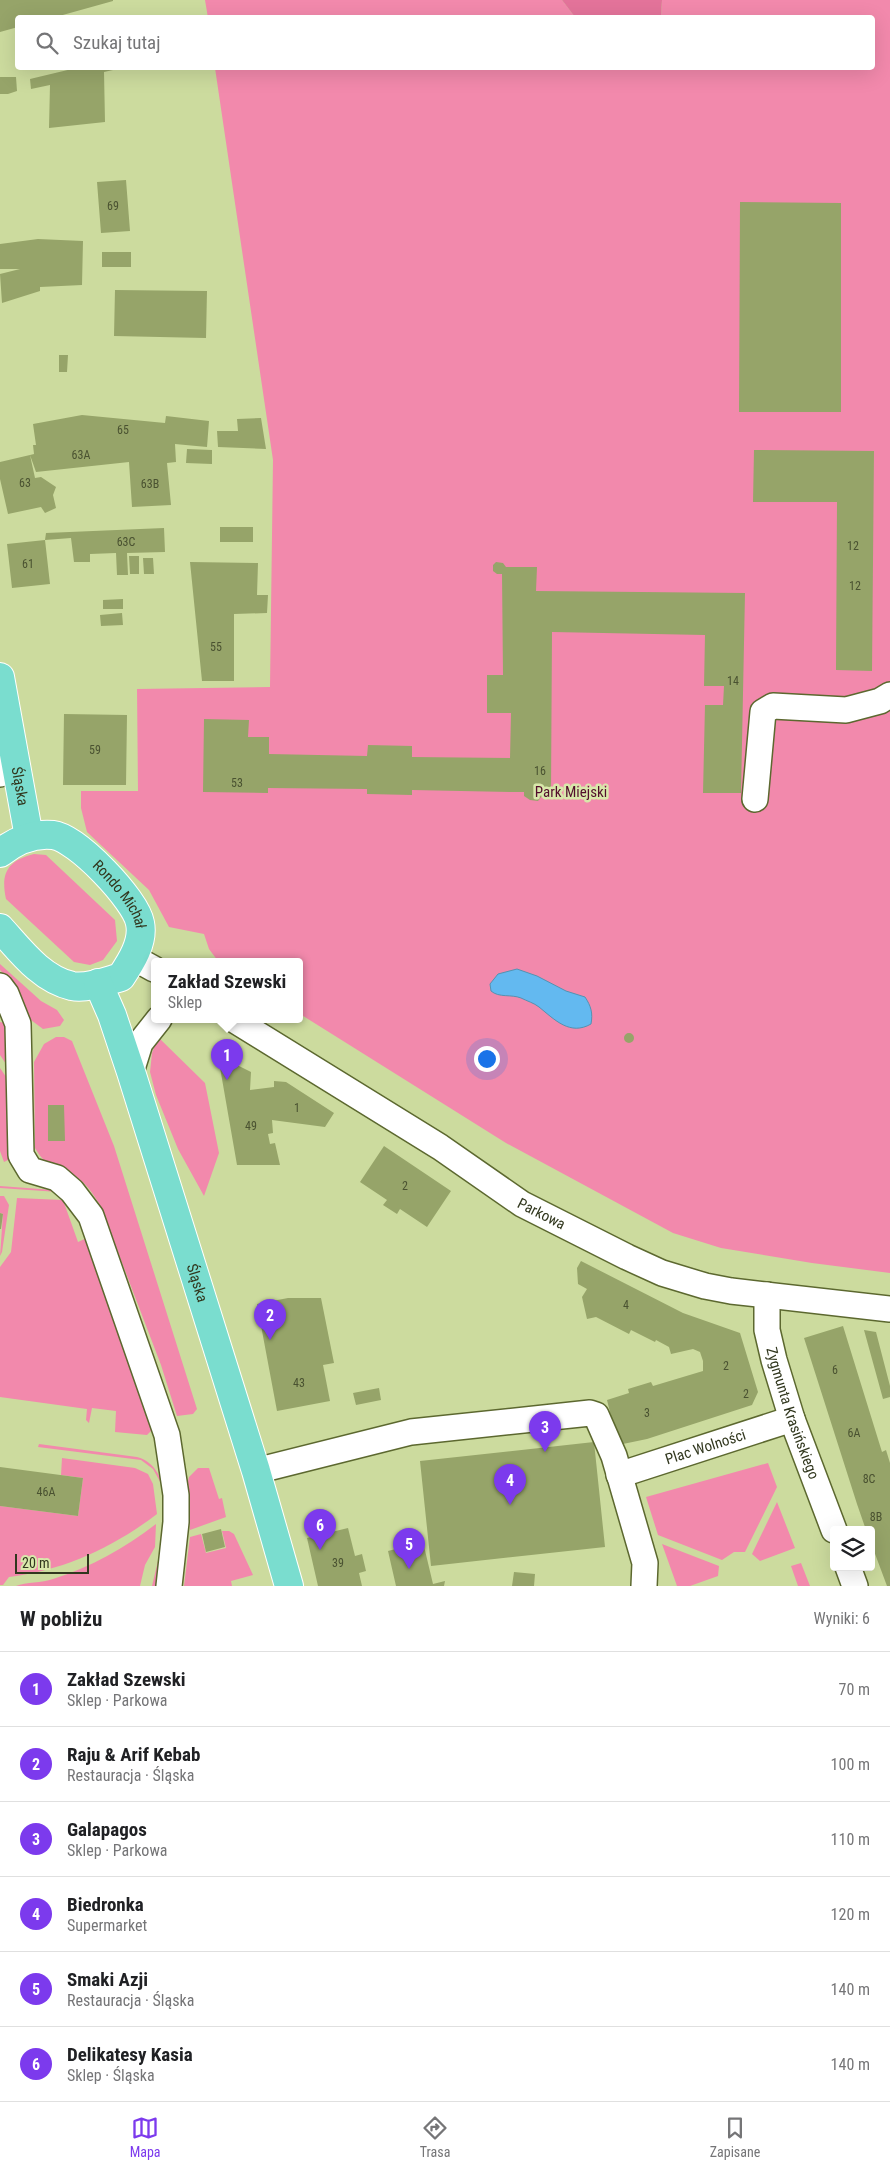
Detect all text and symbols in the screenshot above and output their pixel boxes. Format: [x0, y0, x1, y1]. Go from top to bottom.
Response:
search box [15, 15, 875, 70]
icon: search [33, 29, 61, 57]
text: Szukaj tutaj [73, 31, 160, 54]
house number: 69 [107, 199, 119, 213]
house number: 65 [117, 423, 129, 437]
house number: 63A [72, 448, 90, 462]
house number: 63 [19, 476, 31, 490]
house number: 63B [141, 477, 159, 491]
house number: 63C [117, 535, 136, 549]
house number: 12 [847, 539, 859, 553]
house number: 61 [22, 557, 34, 571]
house number: 12 [849, 579, 861, 593]
house number: 55 [210, 640, 222, 654]
house number: 14 [727, 674, 739, 688]
house number: 59 [89, 743, 101, 757]
house number: 16 [534, 764, 546, 778]
street label: Śląska [7, 765, 32, 807]
house number: 53 [231, 776, 243, 790]
park label: Park Miejski [535, 783, 607, 801]
street label: Rondo Michał [89, 856, 150, 930]
popup [151, 958, 303, 1023]
text: Zakład Szewski [168, 970, 286, 993]
text: Sklep [168, 993, 202, 1012]
pin: 1 [211, 1039, 243, 1080]
your location [474, 1046, 500, 1072]
house number: 1 [294, 1101, 300, 1115]
house number: 49 [245, 1119, 257, 1133]
house number: 2 [402, 1179, 408, 1193]
street label: Parkowa [514, 1194, 568, 1233]
street label: Śląska [183, 1261, 212, 1304]
house number: 4 [623, 1298, 629, 1312]
pin: 2 [254, 1299, 286, 1340]
street label: Zygmunta Krasińskiego [762, 1345, 823, 1482]
house number: 2 [723, 1359, 729, 1373]
house number: 6 [832, 1363, 838, 1377]
house number: 43 [293, 1376, 305, 1390]
house number: 2 [743, 1387, 749, 1401]
house number: 3 [644, 1406, 650, 1420]
pin: 3 [529, 1411, 561, 1452]
street label: Plac Wolności [663, 1426, 748, 1468]
house number: 6A [848, 1426, 861, 1440]
pin: 4 [494, 1464, 526, 1505]
house number: 8C [863, 1472, 876, 1486]
house number: 46A [37, 1485, 55, 1499]
pin: 6 [304, 1509, 336, 1550]
house number: 8B [870, 1510, 882, 1524]
map controls [830, 1526, 875, 1571]
button: layers [830, 1526, 875, 1571]
pin: 5 [393, 1528, 425, 1569]
scale bar [15, 1551, 89, 1574]
text: 20 m [22, 1555, 50, 1571]
house number: 39 [332, 1556, 344, 1570]
text: W pobliżu [20, 1607, 102, 1631]
text: Wyniki: 6 [814, 1609, 870, 1628]
text: Zakład Szewski [67, 1668, 186, 1691]
text: 1 [32, 1680, 40, 1699]
text: 70 m [838, 1680, 870, 1699]
text: Sklep · Parkowa [67, 1691, 167, 1710]
text: Raju & Arif Kebab [67, 1743, 200, 1766]
text: 2 [32, 1755, 40, 1774]
text: 100 m [831, 1755, 870, 1774]
text: Restauracja · Śląska [67, 1766, 194, 1785]
text: Galapagos [67, 1818, 147, 1841]
text: 3 [32, 1830, 40, 1849]
text: 110 m [831, 1830, 870, 1849]
text: Sklep · Parkowa [67, 1841, 167, 1860]
text: Biedronka [67, 1893, 144, 1916]
text: 4 [32, 1905, 40, 1924]
text: 120 m [831, 1905, 870, 1924]
text: Supermarket [67, 1916, 147, 1935]
text: Smaki Azji [67, 1968, 148, 1991]
text: 5 [32, 1980, 40, 1999]
text: 140 m [831, 1980, 870, 1999]
text: Restauracja · Śląska [67, 1991, 194, 2010]
text: Delikatesy Kasia [67, 2043, 193, 2066]
text: 6 [32, 2055, 40, 2074]
text: 140 m [831, 2055, 870, 2074]
text: Sklep · Śląska [67, 2066, 155, 2085]
tab: Mapa [130, 2114, 161, 2160]
tab: Trasa [420, 2114, 450, 2160]
tab: Zapisane [710, 2114, 760, 2160]

